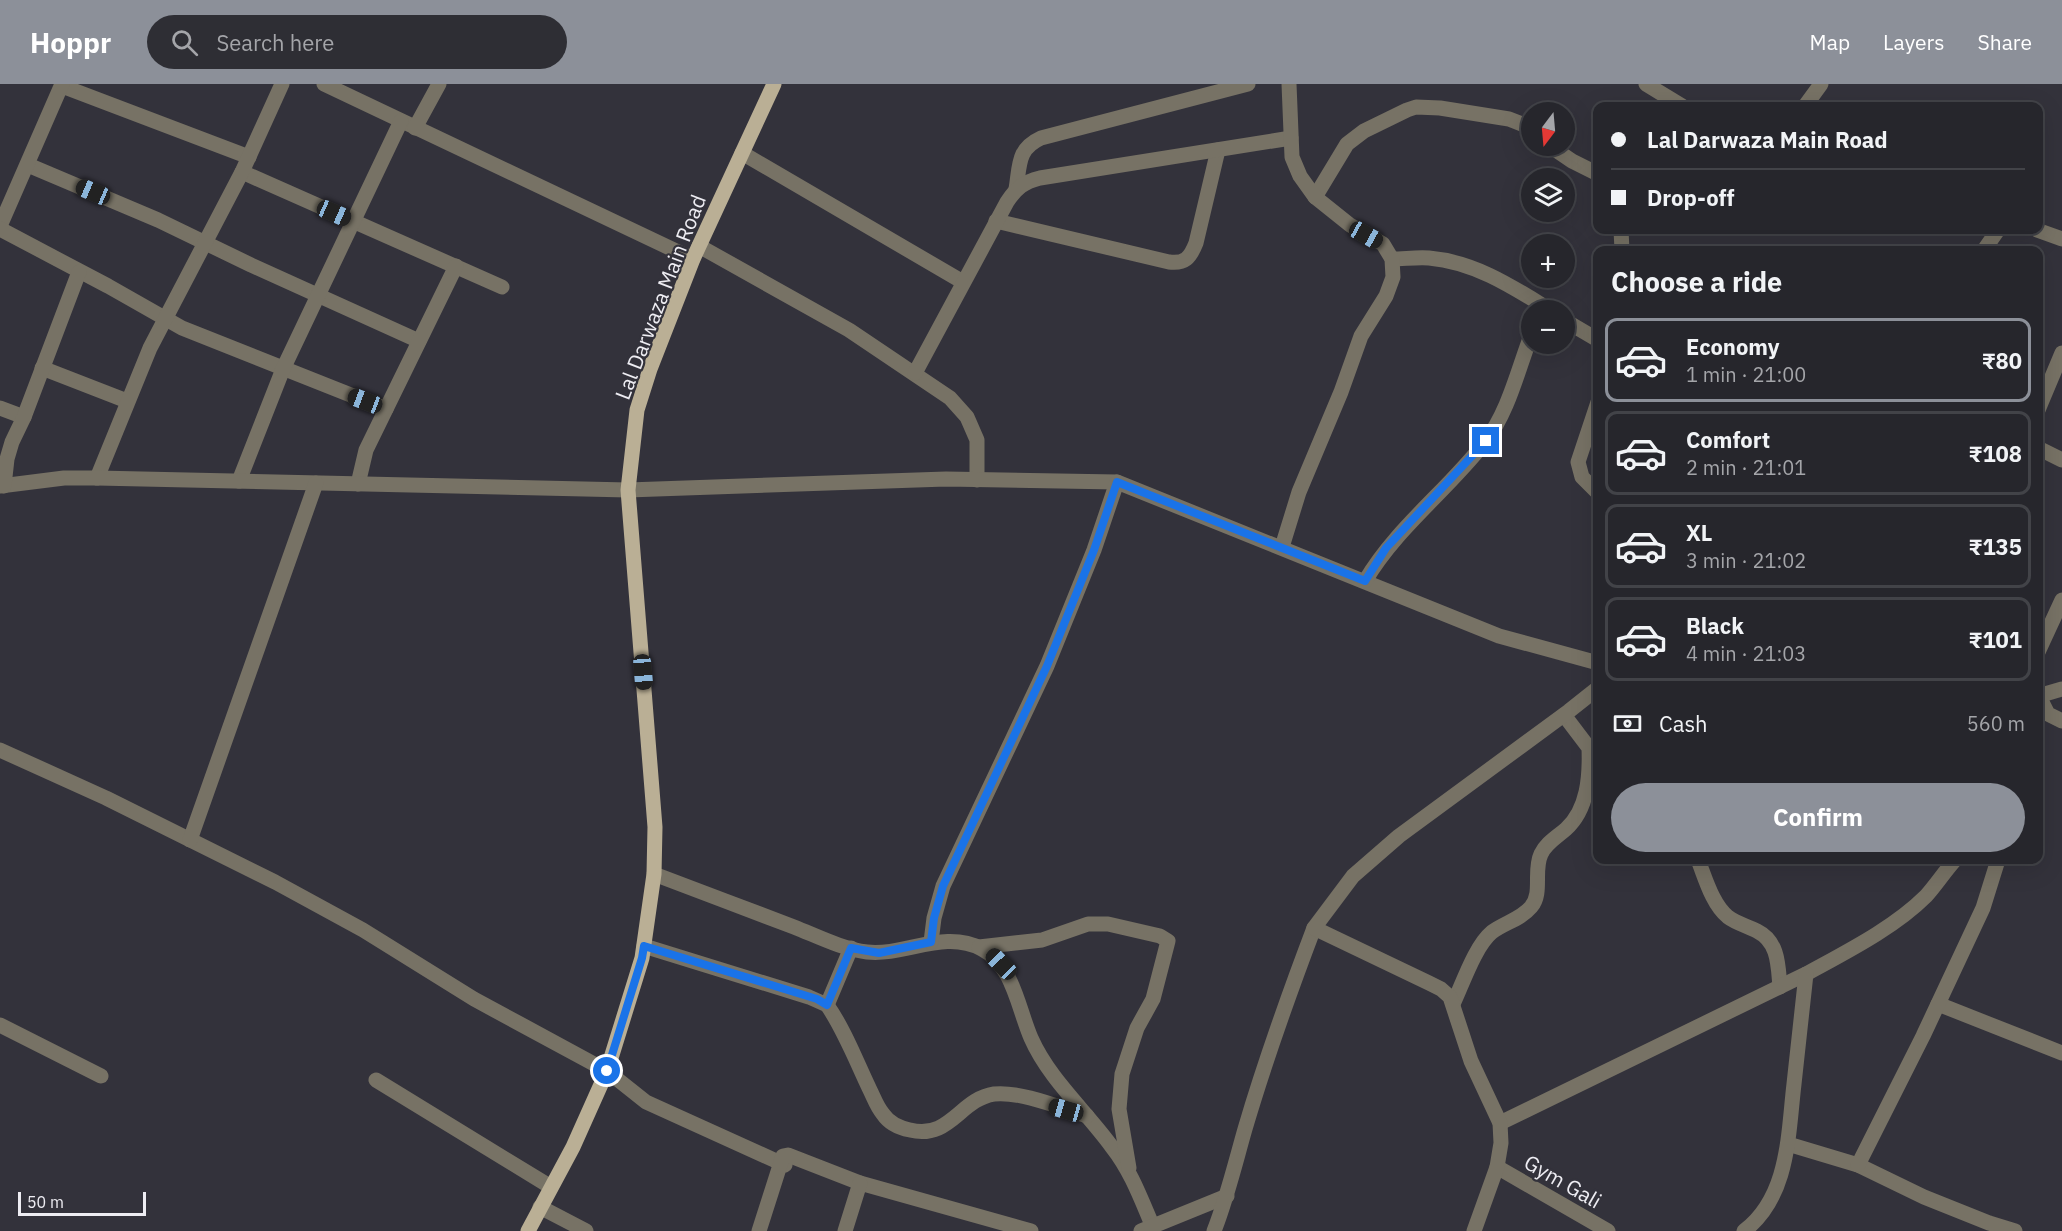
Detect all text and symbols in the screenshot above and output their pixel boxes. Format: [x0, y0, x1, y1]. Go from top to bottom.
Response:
search box [147, 15, 567, 69]
text: Hoppr [30, 24, 111, 61]
icon: search [168, 26, 201, 59]
text: Search here [216, 28, 334, 57]
text: Map [1810, 28, 1850, 56]
text: Layers [1883, 28, 1945, 56]
text: Share [1978, 28, 2032, 56]
north arrow [1521, 102, 1575, 156]
map controls [1521, 102, 1575, 354]
text: Lal Darwaza Main Road [1647, 125, 1888, 154]
button: layers [1521, 168, 1575, 222]
car [73, 177, 113, 207]
text: Drop-off [1647, 183, 1734, 212]
street label: Lal Darwaza Main Road [608, 191, 712, 403]
car [314, 197, 354, 229]
car [1346, 218, 1386, 252]
button: + [1521, 234, 1575, 288]
text: Choose a ride [1611, 264, 1782, 299]
button: − [1521, 300, 1575, 354]
text: Economy [1686, 332, 1780, 361]
icon: car [1614, 333, 1668, 387]
text: ₹80 [1982, 346, 2022, 375]
text: 1 min · 21:00 [1686, 361, 1806, 388]
car [345, 386, 385, 416]
text: Comfort [1686, 425, 1770, 454]
icon: car [1614, 426, 1668, 480]
route end [1472, 427, 1499, 454]
text: ₹108 [1969, 439, 2022, 468]
text: 2 min · 21:01 [1686, 454, 1806, 481]
text: XL [1686, 518, 1712, 547]
icon: car [1614, 519, 1668, 573]
text: ₹135 [1969, 532, 2022, 561]
text: 3 min · 21:02 [1686, 547, 1806, 574]
text: Black [1686, 611, 1744, 640]
icon: car [1614, 612, 1668, 666]
text: ₹101 [1969, 625, 2022, 654]
text: 4 min · 21:03 [1686, 640, 1806, 667]
car [632, 653, 654, 691]
icon: cash [1611, 707, 1644, 740]
text: Cash [1659, 709, 1708, 738]
text: 560 m [1967, 710, 2025, 737]
button: Confirm [1611, 783, 2025, 852]
car [982, 945, 1020, 983]
route start [593, 1057, 620, 1084]
car [1046, 1096, 1086, 1124]
street label: Gym Gali [1519, 1148, 1607, 1214]
scale bar [18, 1189, 146, 1216]
text: 50 m [27, 1192, 64, 1212]

